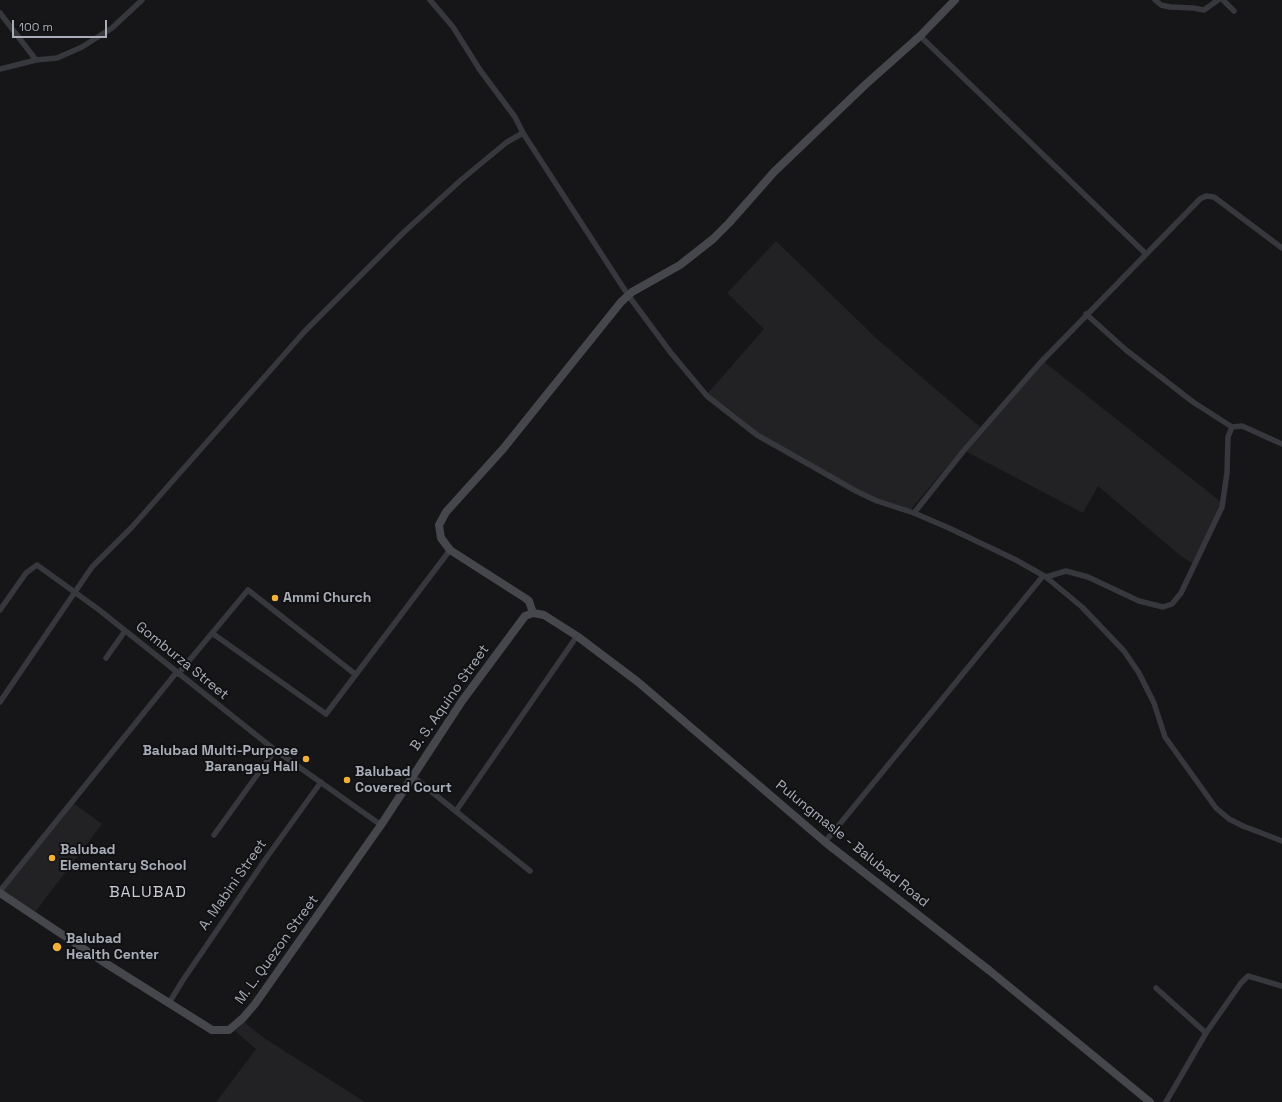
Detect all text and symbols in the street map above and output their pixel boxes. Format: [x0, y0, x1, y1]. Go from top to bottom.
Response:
scale bar [14, 12, 109, 38]
text: 100 m [19, 19, 53, 35]
place label: Ammi Church [283, 590, 371, 606]
marker: Ammi Church [270, 593, 280, 603]
street label: Gomburza Street [132, 618, 232, 704]
street label: B. S. Aquino Street [407, 642, 493, 754]
place label: Balubad Multi-Purpose Barangay Hall [143, 743, 298, 776]
marker: Balubad Multi-Purpose Barangay Hall [301, 754, 311, 764]
place label: Balubad Covered Court [355, 764, 452, 796]
marker: Balubad Covered Court [342, 775, 352, 785]
street label: Pulungmasle - Balubad Road [772, 777, 932, 911]
street label: A. Mabini Street [195, 836, 271, 934]
place label: Balubad Elementary School [60, 842, 186, 874]
marker: Balubad Elementary School [47, 853, 57, 863]
district label: BALUBAD [109, 883, 187, 903]
street label: M. L. Quezon Street [232, 892, 322, 1008]
place label: Balubad Health Center [66, 931, 159, 964]
marker: Balubad Health Center [51, 941, 63, 953]

